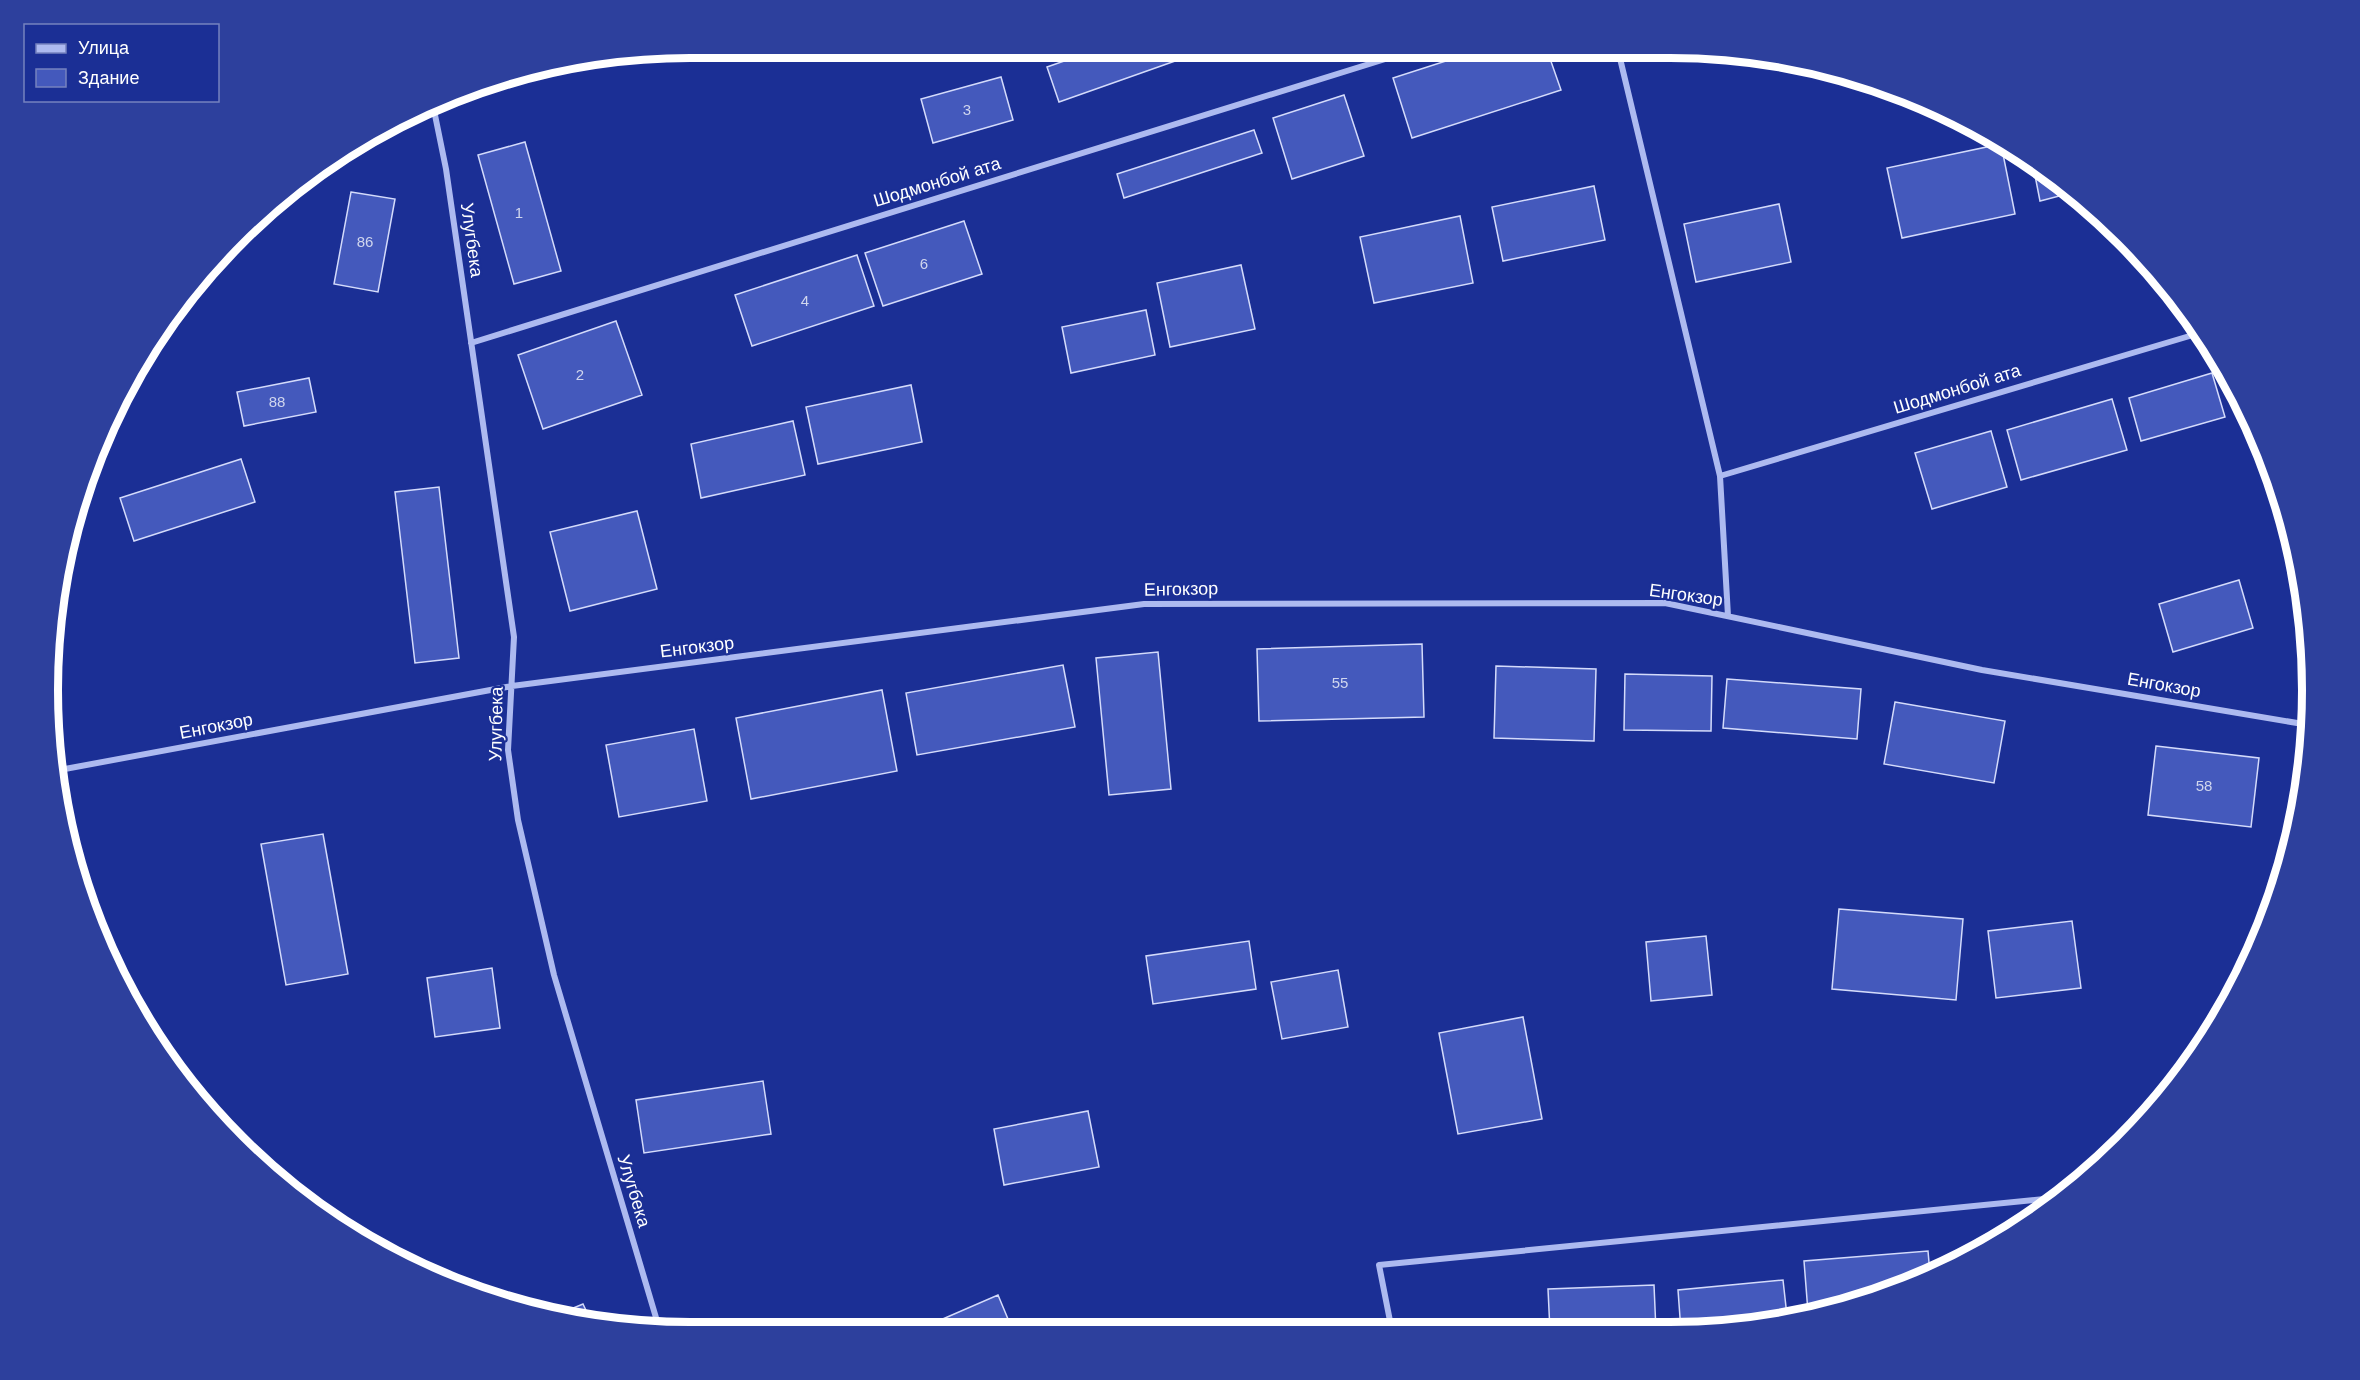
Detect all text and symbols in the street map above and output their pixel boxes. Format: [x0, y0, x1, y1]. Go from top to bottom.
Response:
legend [24, 24, 219, 102]
text: Улица [78, 38, 130, 58]
text: Здание [78, 68, 139, 88]
house number: 3 [963, 101, 971, 118]
street label: Шодмонбой ата [871, 153, 1004, 211]
street label: Улугбека [457, 202, 487, 279]
house number: 1 [515, 204, 523, 221]
house number: 86 [357, 233, 373, 250]
house number: 6 [920, 255, 928, 272]
house number: 4 [801, 292, 809, 309]
street label: Шодмонбой ата [1891, 360, 2024, 418]
house number: 2 [576, 366, 584, 383]
house number: 88 [269, 393, 285, 410]
street label: Енгокзор [1144, 578, 1218, 600]
street label: Енгокзор [1648, 580, 1724, 610]
street label: Енгокзор [659, 633, 735, 661]
street label: Енгокзор [2126, 669, 2202, 701]
house number: 55 [1332, 674, 1348, 691]
street label: Улугбека [485, 685, 507, 762]
street label: Енгокзор [178, 709, 254, 743]
house number: 58 [2196, 777, 2212, 794]
street label: Улугбека [614, 1152, 655, 1231]

